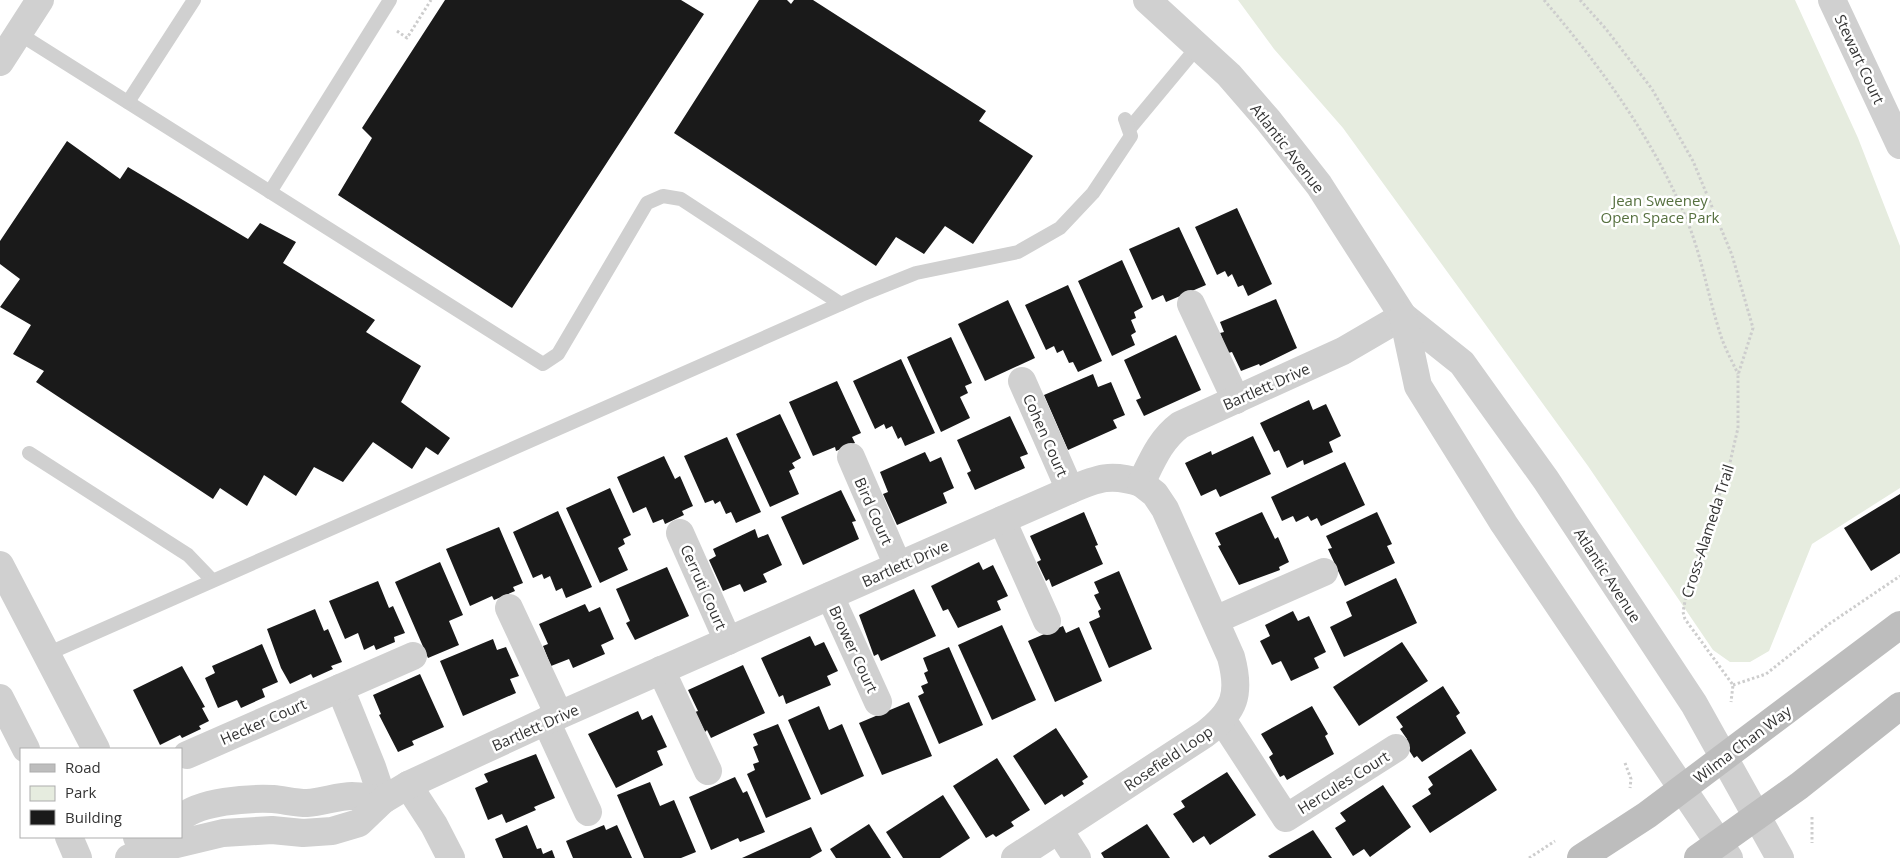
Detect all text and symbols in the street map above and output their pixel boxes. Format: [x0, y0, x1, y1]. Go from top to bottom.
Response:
street label: Stewart Court [1831, 11, 1889, 107]
street label: Atlantic Avenue [1247, 99, 1329, 197]
park label: Jean Sweeney Open Space Park [1601, 190, 1720, 227]
street label: Bartlett Drive [1219, 358, 1313, 414]
street label: Cohen Court [1019, 391, 1073, 479]
street label: Cross-Alameda Trail [1676, 462, 1738, 600]
street label: Bird Court [850, 474, 898, 548]
street label: Atlantic Avenue [1570, 524, 1646, 626]
street label: Bartlett Drive [858, 535, 952, 591]
street label: Cerruti Court [676, 541, 732, 633]
street label: Brower Court [825, 602, 883, 696]
street label: Hecker Court [217, 693, 309, 749]
street label: Bartlett Drive [488, 699, 582, 755]
street label: Wilma Chan Way [1689, 700, 1795, 787]
street label: Rosefield Loop [1120, 721, 1216, 795]
street label: Hercules Court [1293, 746, 1393, 818]
legend [20, 748, 182, 838]
text: Road [65, 757, 101, 777]
text: Park [65, 782, 96, 802]
text: Building [65, 807, 122, 827]

